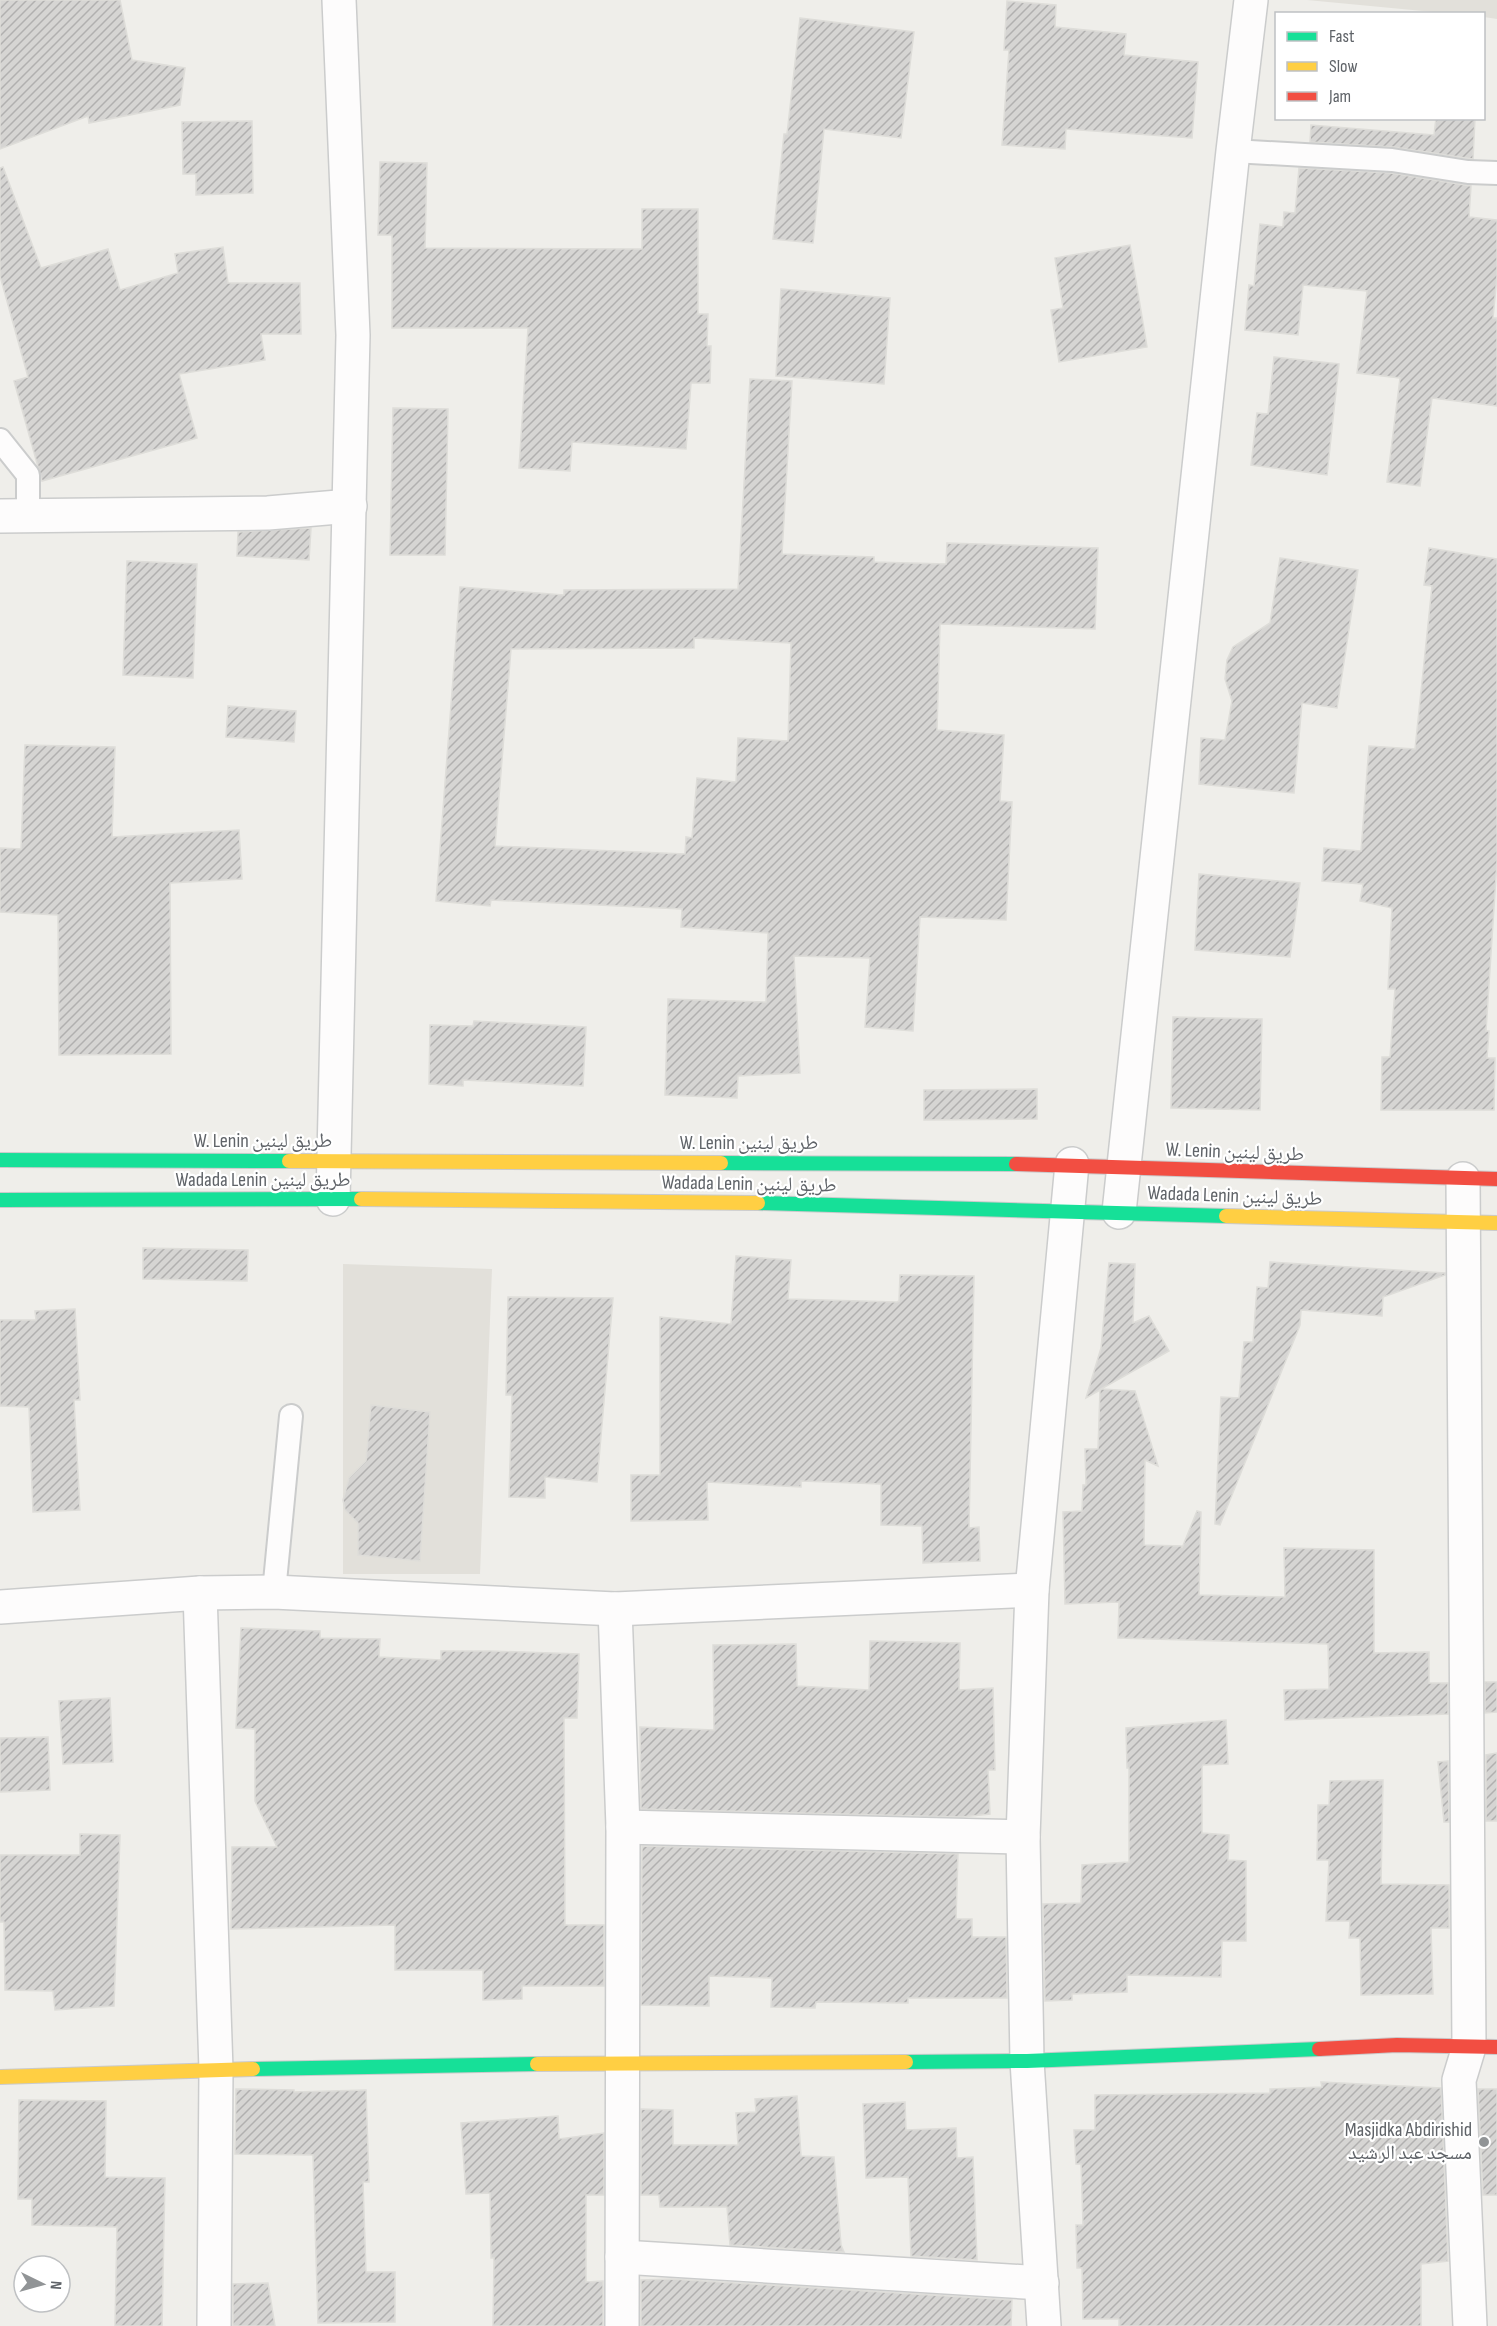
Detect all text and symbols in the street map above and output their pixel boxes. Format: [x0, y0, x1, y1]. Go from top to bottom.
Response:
legend [1275, 12, 1485, 120]
text: Fast [1329, 26, 1355, 47]
text: Slow [1329, 56, 1358, 77]
text: Jam [1328, 86, 1351, 107]
street label: W. Lenin طريق لينين [194, 1129, 332, 1153]
street label: W. Lenin طريق لينين [680, 1131, 818, 1155]
street label: W. Lenin طريق لينين [1165, 1138, 1305, 1166]
street label: Wadada Lenin طريق لينين [175, 1168, 351, 1192]
street label: Wadada Lenin طريق لينين [661, 1170, 837, 1198]
street label: Wadada Lenin طريق لينين [1147, 1181, 1323, 1211]
place label: Masjidka Abdirishid مسجد عبد الرشيد [1345, 2118, 1472, 2165]
marker: Masjidka Abdirishid مسجد عبد الرشيد [1477, 2135, 1491, 2149]
north arrow [12, 2254, 72, 2314]
text: N [46, 2280, 65, 2290]

